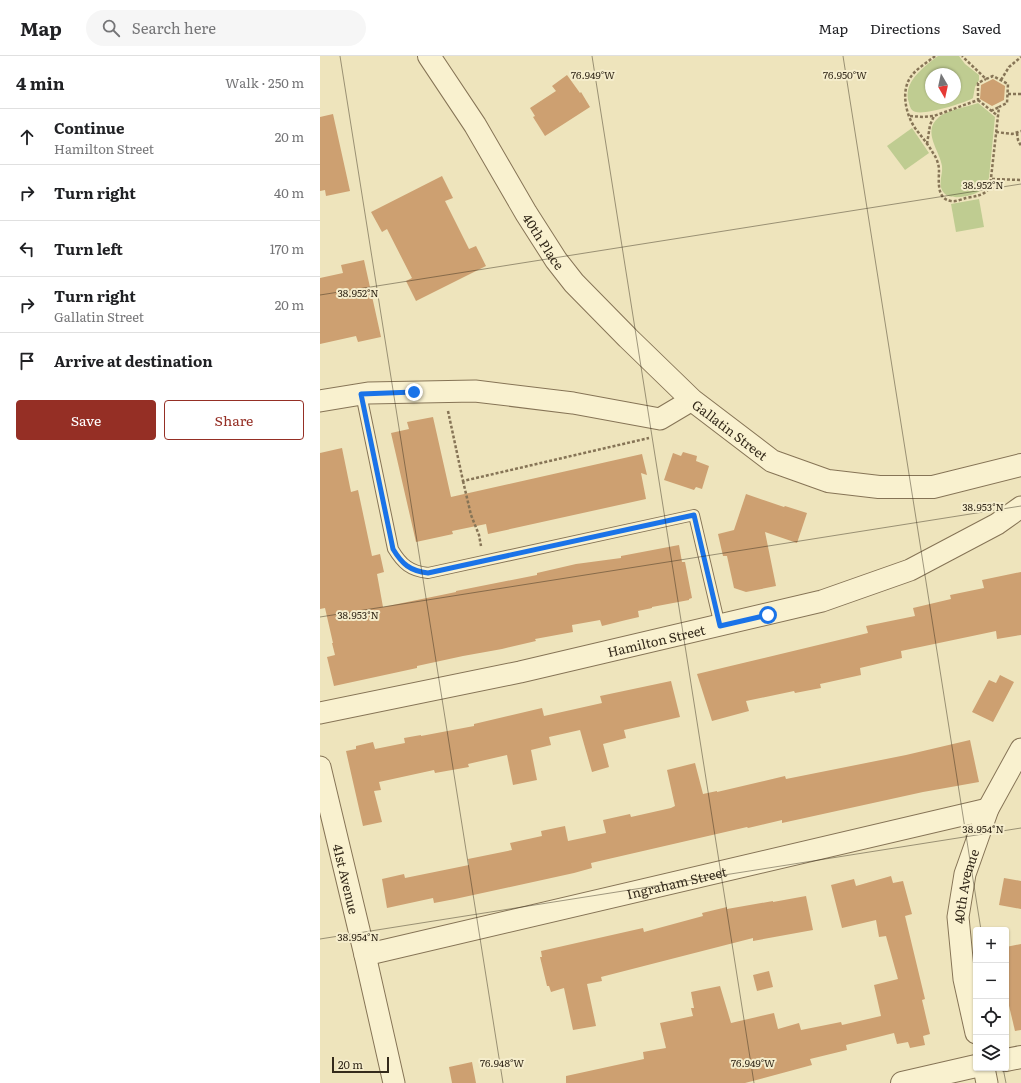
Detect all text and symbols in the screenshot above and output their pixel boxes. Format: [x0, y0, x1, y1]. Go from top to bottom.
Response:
search box [86, 10, 366, 46]
text: Map [20, 14, 62, 42]
text: Search here [132, 16, 216, 39]
icon: search [100, 17, 122, 39]
text: Map [818, 18, 848, 38]
text: Directions [870, 18, 940, 38]
text: Saved [962, 18, 1001, 38]
text: 76.949°W [571, 67, 615, 82]
text: 76.950°W [823, 67, 867, 82]
north arrow [925, 68, 961, 104]
text: 4 min [16, 70, 65, 95]
text: Walk · 250 m [225, 73, 304, 92]
text: Continue [54, 116, 124, 139]
icon: ahead [16, 126, 38, 148]
text: 20 m [275, 127, 304, 146]
text: Hamilton Street [54, 139, 154, 158]
text: 38.952°N [962, 177, 1004, 192]
text: Turn right [54, 181, 136, 204]
icon: right [16, 182, 38, 204]
text: 40 m [274, 183, 304, 202]
street label: 40th Place [519, 209, 569, 273]
text: Turn left [54, 237, 123, 260]
icon: left [16, 238, 38, 260]
text: 170 m [270, 239, 304, 258]
text: Turn right [54, 284, 136, 307]
text: 38.952°N [337, 285, 379, 300]
icon: right [16, 294, 38, 316]
text: 20 m [275, 295, 304, 314]
text: Gallatin Street [54, 307, 144, 326]
text: Arrive at destination [54, 349, 213, 372]
icon: arrive [16, 350, 38, 372]
route end [405, 383, 423, 401]
street label: Gallatin Street [689, 394, 773, 465]
button: Save [16, 400, 156, 440]
button: Share [164, 400, 304, 440]
text: 38.953°N [962, 499, 1004, 514]
route start [759, 606, 777, 624]
text: 38.953°N [337, 607, 379, 622]
street label: Hamilton Street [605, 619, 708, 661]
text: 38.954°N [962, 821, 1004, 836]
street label: 41st Avenue [329, 842, 364, 916]
street label: 40th Avenue [949, 846, 983, 925]
street label: Ingraham Street [625, 861, 729, 903]
map controls [973, 927, 1009, 1071]
button: + [973, 927, 1009, 963]
text: 38.954°N [337, 929, 379, 944]
button: − [973, 963, 1009, 999]
button: locate [973, 999, 1009, 1035]
button: layers [973, 1035, 1009, 1071]
scale bar [332, 1055, 389, 1074]
text: 76.948°W [480, 1055, 524, 1070]
text: 76.949°W [731, 1055, 775, 1070]
text: 20 m [338, 1056, 363, 1072]

